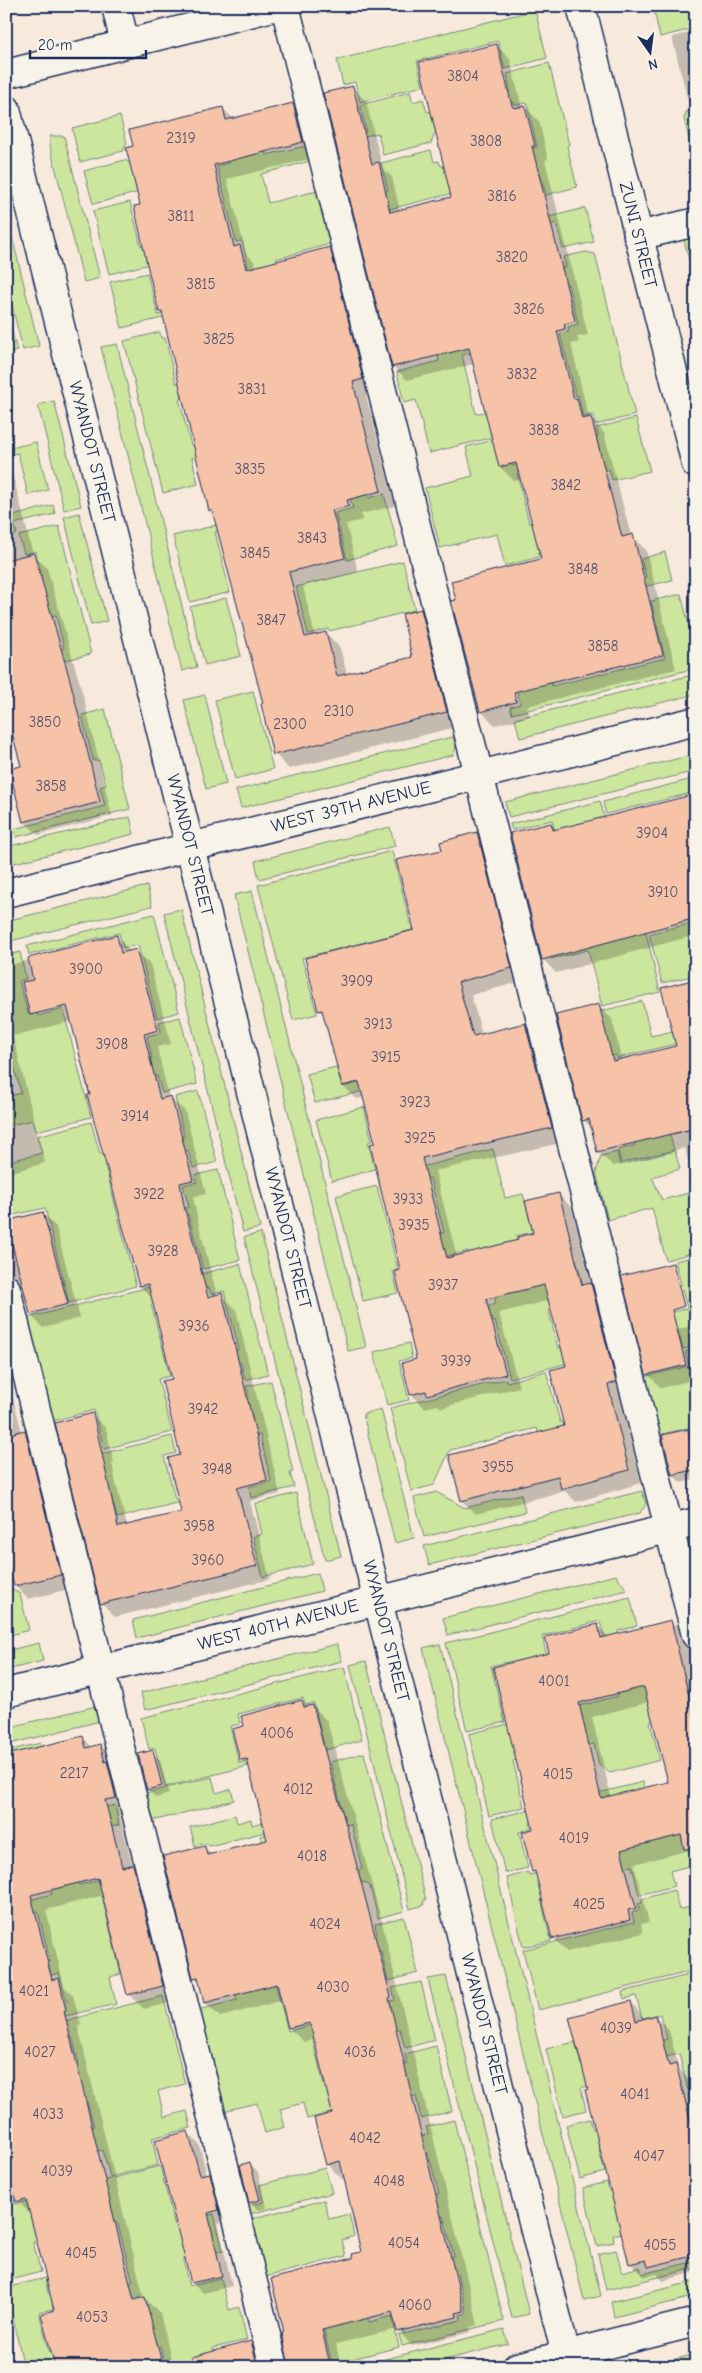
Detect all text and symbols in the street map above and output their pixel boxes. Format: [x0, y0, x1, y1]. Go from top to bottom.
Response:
scale bar [30, 28, 146, 60]
north arrow [624, 28, 674, 78]
text: 20 m [38, 36, 72, 54]
text: N [647, 55, 660, 73]
house number: 3804 [447, 67, 479, 85]
house number: 2319 [166, 129, 196, 147]
house number: 3808 [470, 132, 502, 150]
street label: ZUNI STREET [615, 180, 662, 291]
house number: 3816 [487, 187, 517, 205]
house number: 3811 [167, 207, 195, 225]
house number: 3820 [496, 248, 528, 266]
house number: 3815 [186, 275, 216, 293]
house number: 3826 [513, 300, 545, 318]
house number: 3825 [203, 330, 235, 348]
house number: 3832 [507, 365, 537, 383]
street label: WYANDOT STREET [64, 379, 120, 526]
house number: 3831 [238, 380, 266, 398]
house number: 3838 [529, 421, 559, 439]
house number: 3835 [234, 460, 266, 478]
house number: 3842 [551, 476, 581, 494]
house number: 3843 [297, 529, 327, 547]
house number: 3845 [240, 544, 270, 562]
house number: 3848 [568, 560, 598, 578]
house number: 3847 [256, 611, 286, 629]
house number: 3858 [587, 637, 619, 655]
house number: 2310 [324, 702, 354, 720]
house number: 3850 [29, 713, 61, 731]
house number: 2300 [273, 715, 307, 733]
street label: WYANDOT STREET [162, 772, 218, 919]
house number: 3858 [35, 777, 67, 795]
street label: WEST 39TH AVENUE [269, 777, 433, 837]
house number: 3904 [636, 824, 668, 842]
house number: 3910 [648, 883, 678, 901]
house number: 3900 [69, 960, 103, 978]
house number: 3909 [341, 972, 373, 990]
house number: 3913 [363, 1015, 393, 1033]
house number: 3908 [96, 1035, 128, 1053]
house number: 3915 [371, 1048, 401, 1066]
house number: 3923 [400, 1093, 431, 1111]
house number: 3914 [121, 1107, 149, 1125]
house number: 3925 [404, 1129, 436, 1147]
street label: WYANDOT STREET [260, 1165, 316, 1312]
house number: 3922 [133, 1185, 165, 1203]
house number: 3933 [393, 1190, 423, 1208]
house number: 3935 [398, 1216, 430, 1234]
house number: 3928 [147, 1242, 179, 1260]
house number: 3937 [428, 1276, 458, 1294]
house number: 3936 [178, 1317, 210, 1335]
house number: 3939 [440, 1352, 472, 1370]
house number: 3942 [188, 1400, 218, 1418]
house number: 3955 [482, 1458, 514, 1476]
house number: 3948 [202, 1460, 232, 1478]
house number: 3958 [183, 1517, 215, 1535]
house number: 3960 [192, 1551, 224, 1569]
street label: WYANDOT STREET [358, 1558, 414, 1705]
street label: WEST 40TH AVENUE [195, 1595, 361, 1655]
house number: 4001 [538, 1672, 570, 1690]
house number: 4006 [260, 1724, 294, 1742]
house number: 2217 [60, 1764, 88, 1782]
house number: 4015 [543, 1765, 573, 1783]
house number: 4012 [283, 1780, 313, 1798]
house number: 4019 [559, 1829, 589, 1847]
house number: 4018 [297, 1847, 327, 1865]
house number: 4025 [573, 1895, 605, 1913]
house number: 4024 [309, 1915, 341, 1933]
street label: WYANDOT STREET [456, 1951, 512, 2098]
house number: 4030 [316, 1978, 350, 1996]
house number: 4021 [19, 1982, 49, 2000]
house number: 4039 [600, 2019, 632, 2037]
house number: 4027 [24, 2043, 56, 2061]
house number: 4036 [344, 2043, 376, 2061]
house number: 4041 [620, 2085, 650, 2103]
house number: 4033 [32, 2105, 64, 2123]
house number: 4042 [349, 2129, 381, 2147]
house number: 4047 [634, 2147, 664, 2165]
house number: 4039 [41, 2162, 73, 2180]
house number: 4048 [373, 2172, 405, 2190]
house number: 4054 [388, 2234, 420, 2252]
house number: 4055 [644, 2236, 676, 2254]
house number: 4045 [65, 2244, 97, 2262]
house number: 4060 [398, 2296, 432, 2314]
house number: 4053 [76, 2308, 108, 2326]

